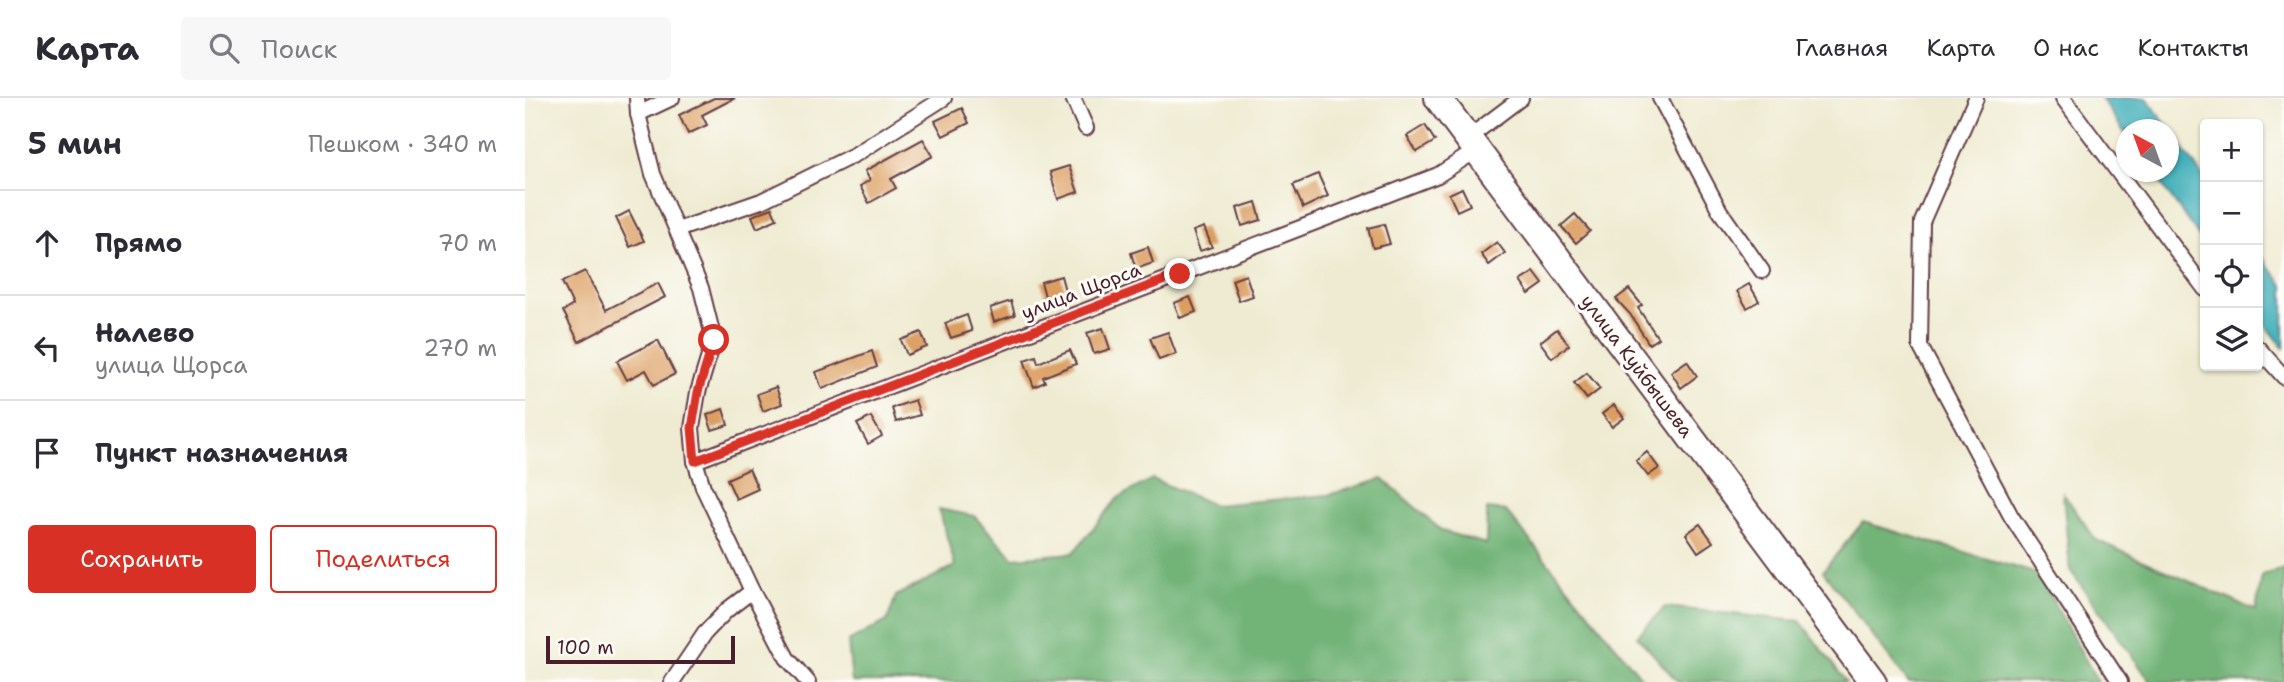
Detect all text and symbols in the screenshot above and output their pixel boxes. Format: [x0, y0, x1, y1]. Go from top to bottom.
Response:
search box [181, 17, 671, 80]
text: Карта [35, 26, 139, 71]
icon: search [205, 29, 243, 67]
text: Поиск [261, 31, 337, 66]
text: Главная [1795, 32, 1888, 64]
text: Карта [1926, 32, 1995, 64]
text: О нас [2033, 32, 2099, 64]
text: Контакты [2137, 32, 2249, 64]
north arrow [2116, 119, 2179, 182]
map controls [2200, 119, 2263, 371]
button: + [2200, 119, 2263, 182]
text: 5 мин [28, 123, 122, 164]
text: Пешком · 340 m [308, 129, 497, 159]
button: − [2200, 182, 2263, 245]
icon: ahead [28, 224, 66, 262]
text: Прямо [95, 225, 183, 260]
text: 70 m [438, 228, 497, 258]
button: locate [2200, 245, 2263, 308]
street label: улица Щорса [1018, 257, 1144, 325]
route end [1164, 258, 1195, 289]
street label: улица Куйбышева [1575, 289, 1699, 443]
button: layers [2200, 308, 2263, 371]
text: Налево [95, 315, 195, 350]
route start [698, 324, 729, 355]
icon: left [28, 329, 66, 367]
text: 270 m [423, 333, 497, 363]
text: улица Щорса [95, 350, 248, 380]
icon: arrive [28, 434, 66, 472]
text: Пункт назначения [95, 435, 348, 470]
button: Сохранить [28, 525, 256, 593]
button: Поделиться [270, 525, 497, 593]
scale bar [546, 633, 735, 665]
text: 100 m [557, 635, 614, 660]

